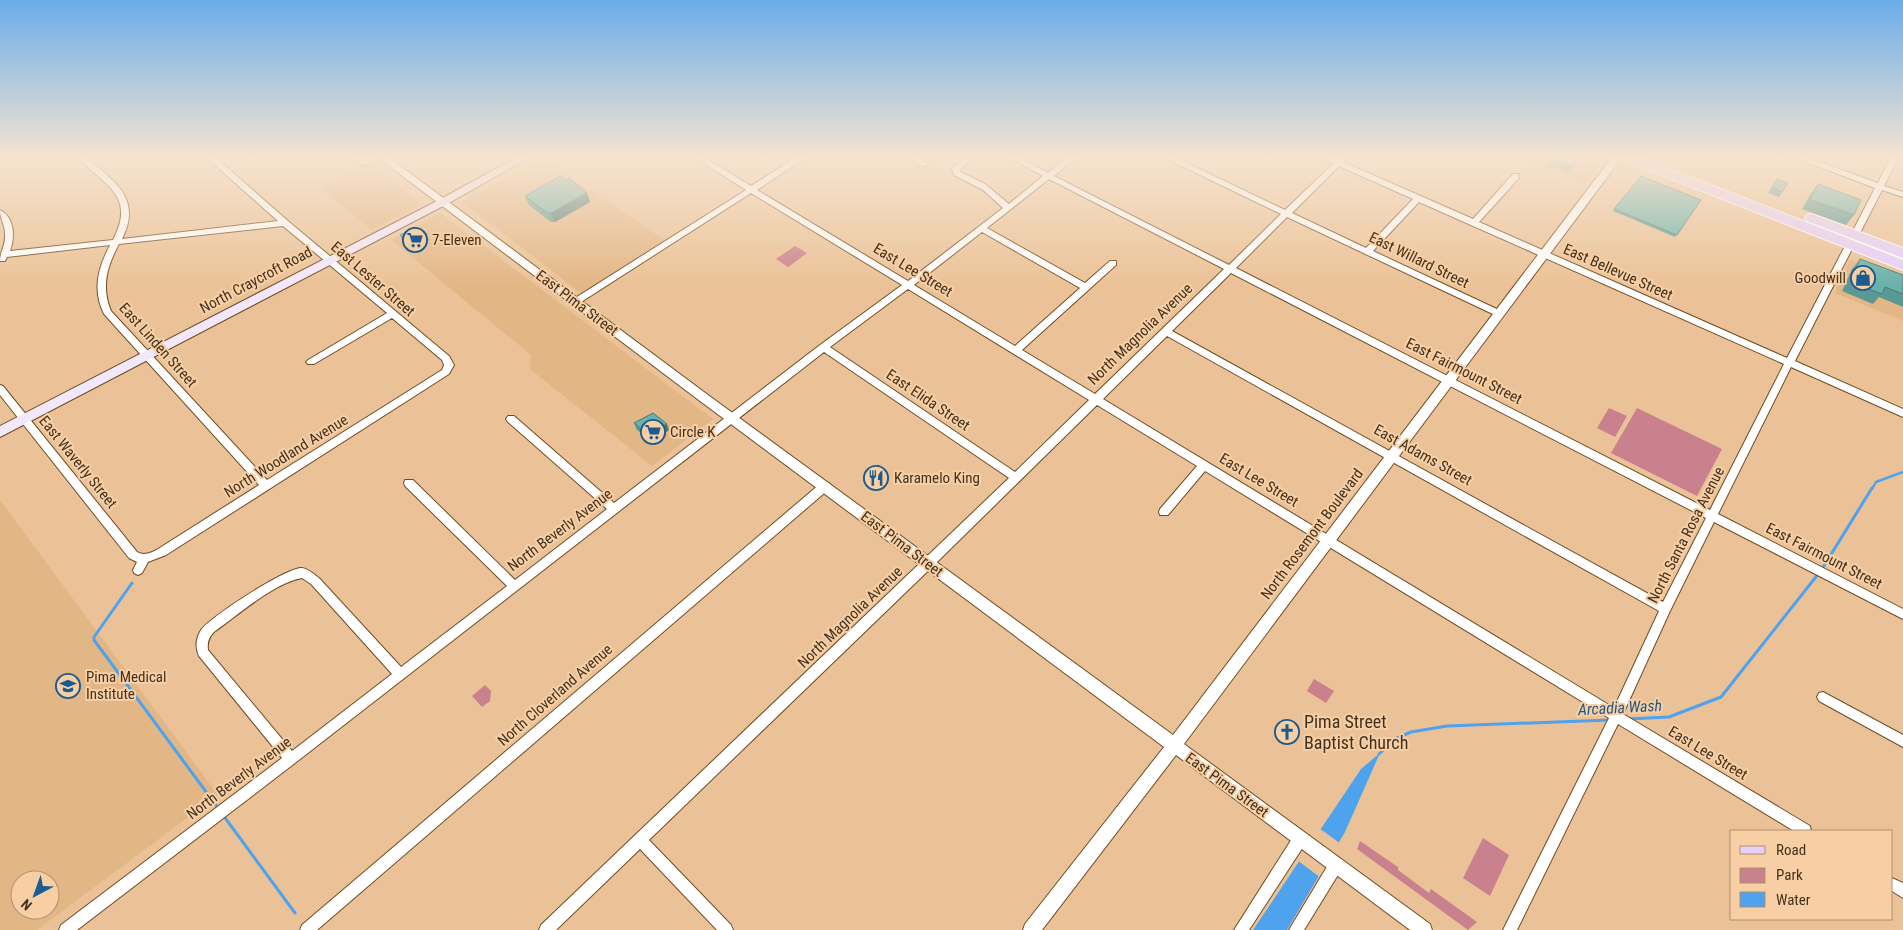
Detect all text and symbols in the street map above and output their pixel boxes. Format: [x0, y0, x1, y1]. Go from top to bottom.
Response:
supermarket icon: 7-Eleven [402, 227, 428, 253]
street label: East Willard Street [1366, 228, 1472, 292]
place label: 7-Eleven [432, 231, 482, 249]
street label: East Lester Street [327, 238, 419, 320]
street label: East Lee Street [870, 239, 956, 301]
street label: East Bellevue Street [1561, 240, 1675, 304]
street label: North Craycroft Road [197, 243, 315, 317]
shop icon: Goodwill [1850, 265, 1876, 291]
street label: East Pima Street [532, 266, 622, 340]
place label: Goodwill [1795, 269, 1846, 287]
street label: North Magnolia Avenue [1084, 279, 1196, 389]
street label: East Linden Street [115, 299, 201, 391]
street label: East Fairmount Street [1403, 334, 1525, 408]
street label: East Elida Street [883, 365, 973, 435]
street label: North Woodland Avenue [221, 411, 351, 501]
street label: East Waverly Street [35, 412, 121, 512]
supermarket icon: Circle K [640, 419, 666, 445]
street label: East Adams Street [1371, 421, 1475, 489]
place label: Circle K [670, 423, 716, 441]
street label: East Lee Street [1216, 449, 1302, 511]
street label: North Santa Rosa Avenue [1644, 464, 1728, 606]
restaurant icon: Karamelo King [863, 465, 889, 491]
street label: North Rosemont Boulevard [1257, 465, 1367, 603]
place label: Karamelo King [894, 469, 980, 487]
street label: North Beverly Avenue [504, 485, 616, 575]
street label: East Pima Street [857, 507, 947, 581]
street label: East Fairmount Street [1763, 519, 1885, 593]
street label: North Magnolia Avenue [794, 562, 906, 672]
street label: North Cloverland Avenue [494, 640, 616, 750]
place label: Pima Medical Institute [86, 668, 166, 703]
school or university icon: Pima Medical Institute [55, 673, 81, 699]
water label: Arcadia Wash [1577, 696, 1662, 719]
place label: Pima Street Baptist Church [1304, 711, 1408, 753]
church icon: Pima Street Baptist Church [1274, 719, 1300, 745]
street label: East Lee Street [1665, 722, 1751, 784]
street label: North Beverly Avenue [183, 733, 295, 823]
street label: East Pima Street [1182, 749, 1272, 821]
legend [1730, 830, 1893, 920]
text: Road [1776, 841, 1806, 859]
text: Park [1776, 866, 1803, 884]
north arrow [10, 870, 60, 920]
text: Water [1776, 891, 1811, 909]
text: N [18, 896, 35, 914]

